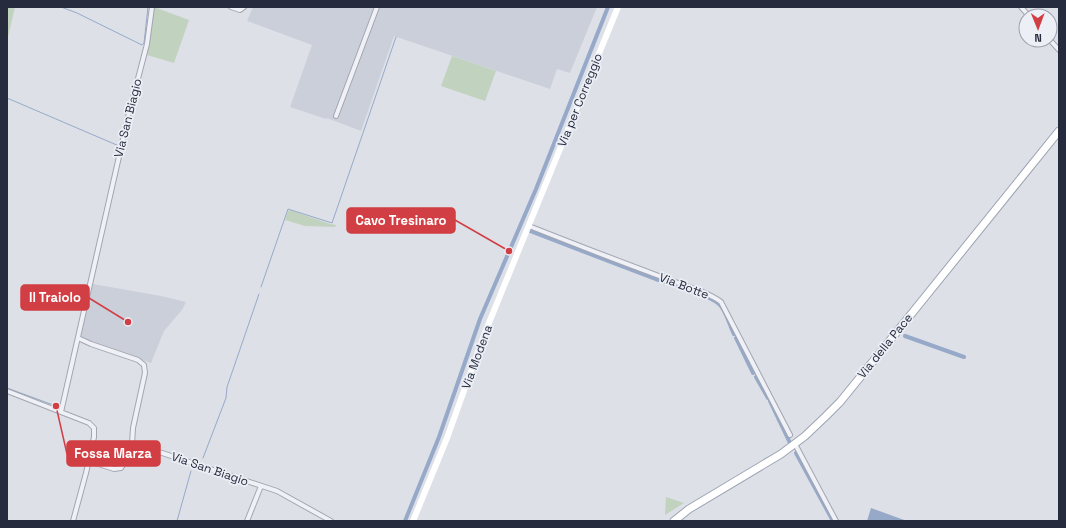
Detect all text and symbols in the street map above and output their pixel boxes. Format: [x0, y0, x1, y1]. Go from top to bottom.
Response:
north arrow [1018, 8, 1058, 48]
text: N [1034, 31, 1042, 45]
street label: Via per Correggio [554, 51, 606, 149]
street label: Via San Biagio [110, 77, 146, 159]
callout: Cavo Tresinaro [347, 208, 455, 233]
text: Cavo Tresinaro [355, 212, 447, 229]
street label: Via Botte [657, 269, 711, 303]
callout: Il Traiolo [21, 285, 89, 310]
text: Il Traiolo [29, 289, 81, 306]
street label: Via della Pace [854, 310, 916, 382]
street label: Via Modena [458, 323, 496, 391]
callout: Fossa Marza [67, 441, 160, 466]
text: Fossa Marza [74, 445, 152, 462]
street label: Via San Biagio [169, 448, 251, 490]

